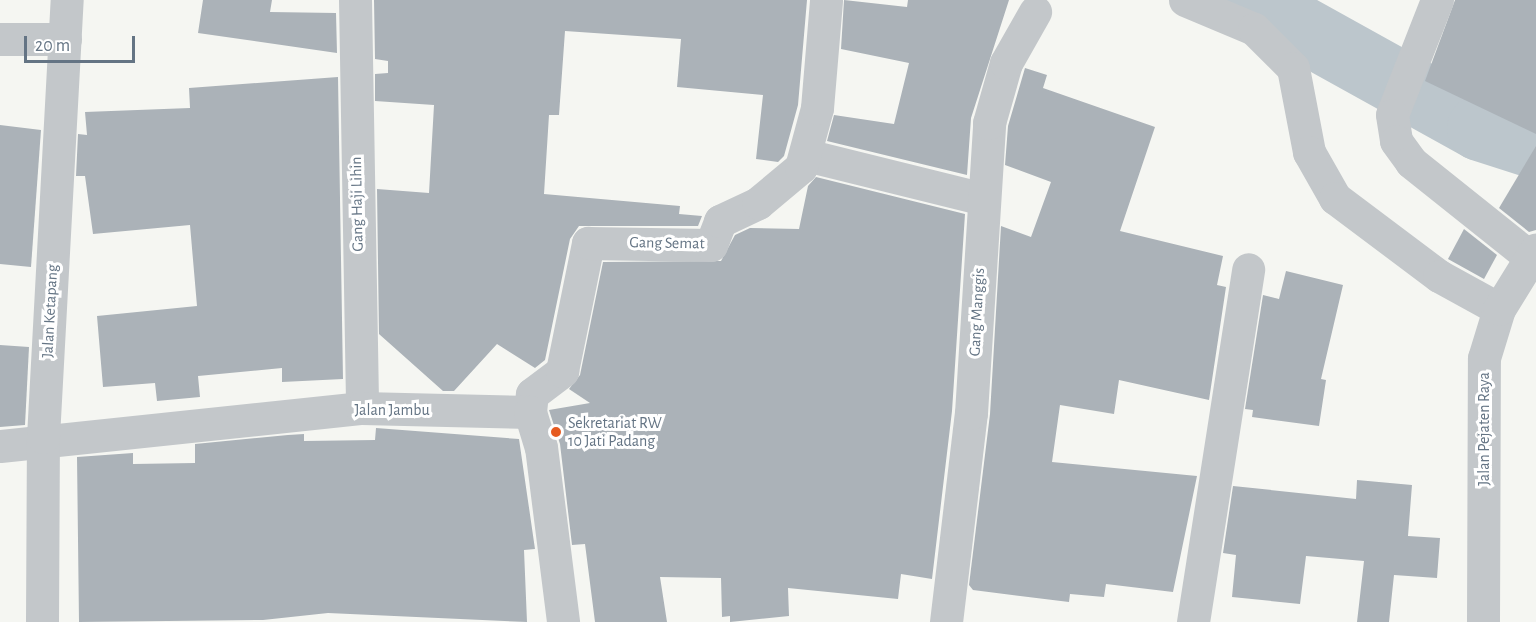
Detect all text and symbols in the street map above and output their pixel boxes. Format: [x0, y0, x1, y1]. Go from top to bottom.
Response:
scale bar [27, 24, 138, 62]
text: 20 m [35, 37, 70, 55]
street label: Gang Haji Lihin [347, 156, 367, 252]
street label: Gang Semat [629, 233, 705, 253]
street label: Jalan Ketapang [38, 264, 62, 358]
street label: Gang Manggis [965, 267, 989, 357]
street label: Jalan Pejaten Raya [1474, 372, 1494, 486]
street label: Jalan Jambu [354, 400, 430, 420]
place label: Sekretariat RW 10 Jati Padang [568, 413, 662, 451]
marker: Sekretariat RW 10 Jati Padang [549, 425, 563, 439]

